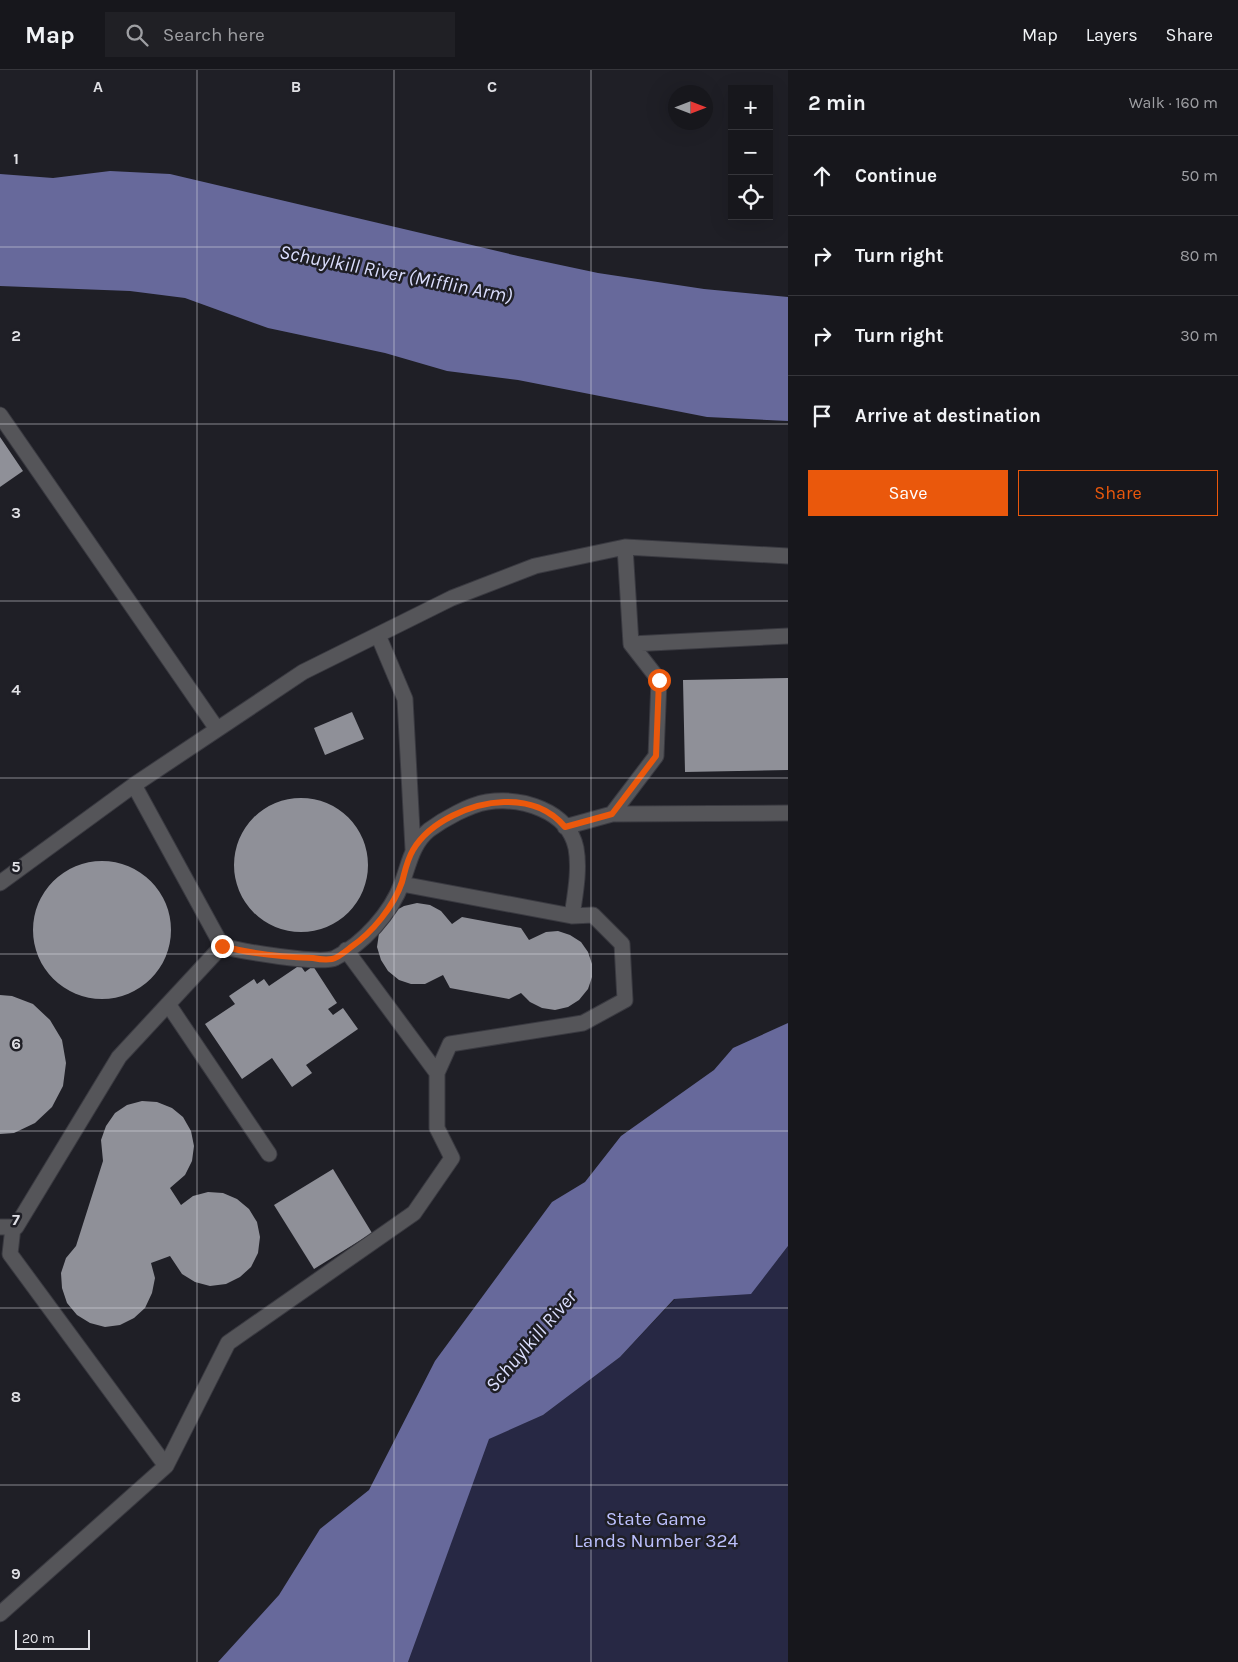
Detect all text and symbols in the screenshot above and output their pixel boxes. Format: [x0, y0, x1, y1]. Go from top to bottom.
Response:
search box [105, 12, 455, 57]
text: Map [25, 21, 75, 49]
icon: search [123, 21, 151, 49]
text: Search here [163, 24, 265, 46]
text: Map [1022, 24, 1058, 46]
text: Layers [1086, 24, 1138, 46]
text: Share [1166, 24, 1213, 46]
text: A [93, 77, 103, 96]
text: B [291, 77, 301, 96]
text: C [487, 77, 497, 96]
north arrow [668, 85, 713, 130]
map controls [728, 85, 773, 220]
button: + [728, 85, 773, 130]
text: 2 min [808, 91, 866, 115]
text: Walk · 160 m [1129, 93, 1218, 112]
button: − [728, 130, 773, 175]
text: 1 [13, 149, 19, 168]
icon: ahead [808, 162, 836, 190]
text: Continue [855, 165, 937, 187]
text: 50 m [1181, 166, 1218, 185]
button: locate [728, 175, 773, 220]
water label: Schuylkill River (Mifflin Arm) [278, 240, 514, 308]
icon: right [808, 242, 836, 270]
text: Turn right [855, 245, 944, 267]
text: 80 m [1180, 246, 1218, 265]
icon: right [808, 322, 836, 350]
text: Turn right [855, 325, 944, 347]
text: 2 [11, 326, 21, 345]
text: 30 m [1180, 326, 1218, 345]
icon: arrive [808, 402, 836, 430]
text: Arrive at destination [855, 405, 1041, 427]
button: Save [808, 470, 1008, 516]
button: Share [1018, 470, 1218, 516]
text: 3 [11, 503, 21, 522]
route start [648, 669, 671, 692]
text: 4 [11, 680, 21, 699]
text: 5 [11, 857, 21, 876]
route end [211, 935, 234, 958]
text: 6 [11, 1034, 21, 1053]
text: 7 [12, 1210, 20, 1229]
water label: Schuylkill River [481, 1285, 582, 1397]
text: 8 [11, 1387, 21, 1406]
park label: State Game Lands Number 324 [574, 1508, 738, 1552]
text: 9 [11, 1564, 21, 1583]
scale bar [15, 1627, 90, 1650]
text: 20 m [22, 1630, 55, 1647]

